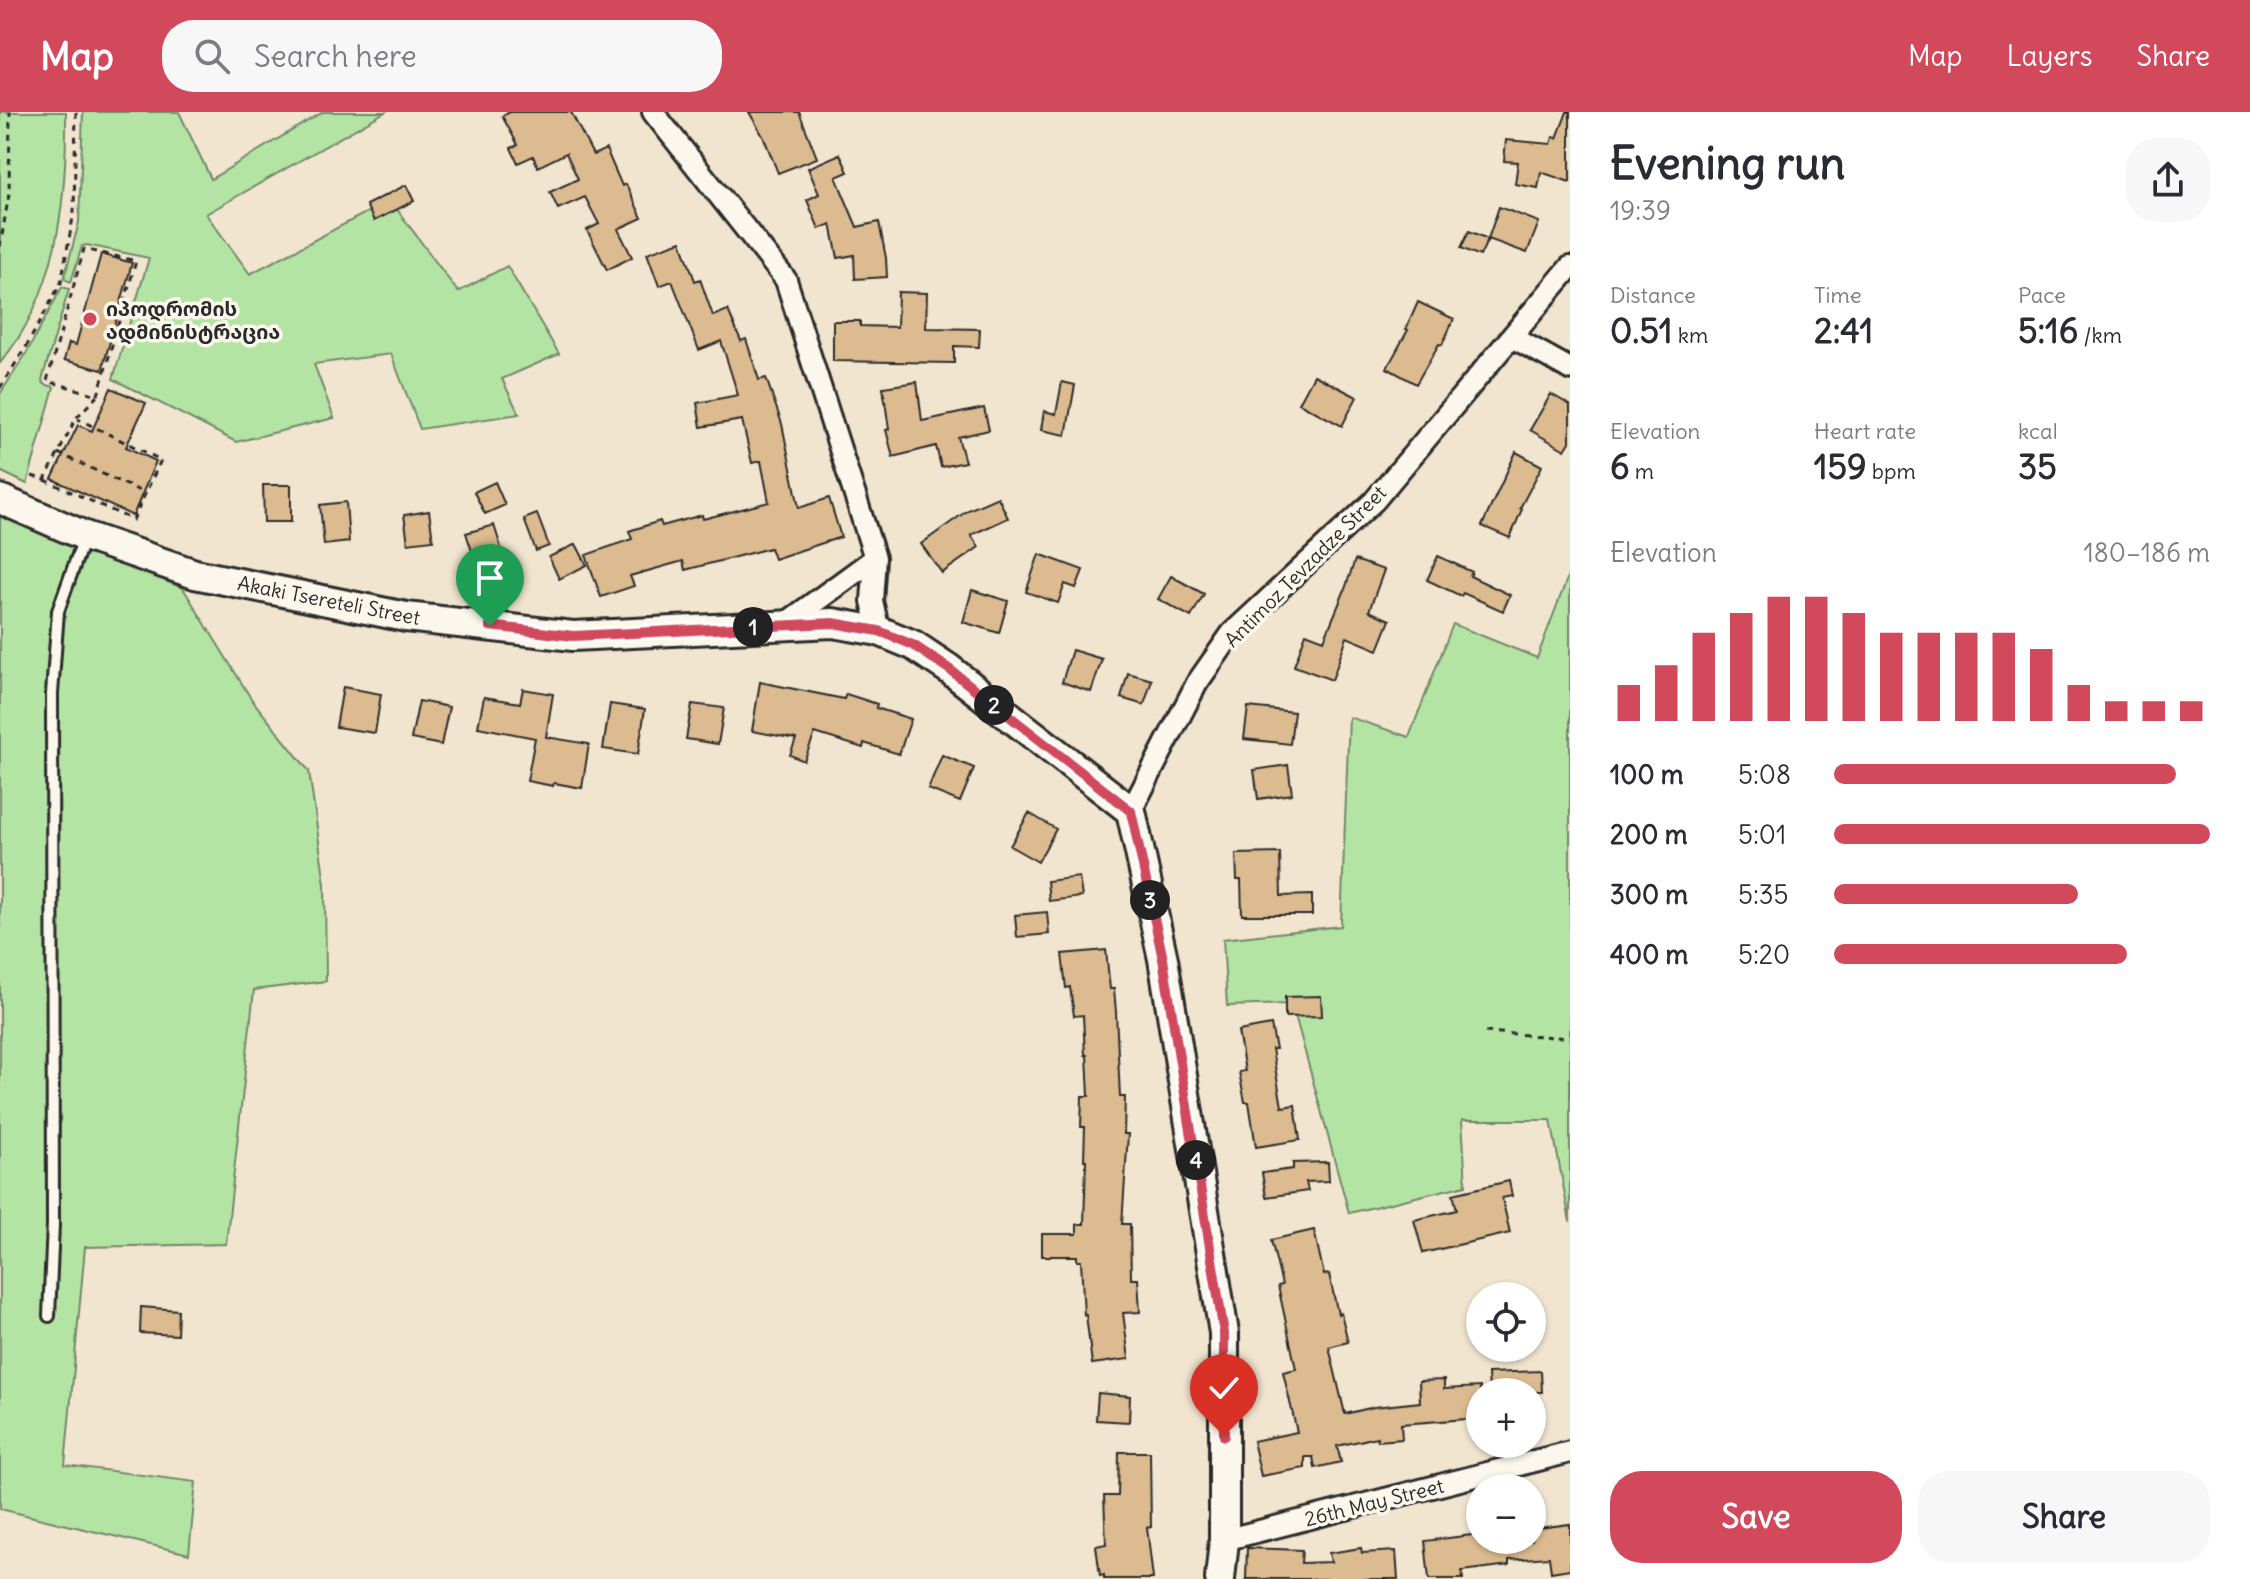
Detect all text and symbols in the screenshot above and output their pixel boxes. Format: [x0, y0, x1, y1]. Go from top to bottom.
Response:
search box [162, 20, 722, 92]
text: Map [40, 33, 114, 80]
icon: search [190, 34, 234, 78]
text: Search here [254, 37, 417, 75]
text: Map [1908, 38, 1963, 74]
text: Layers [2007, 38, 2093, 74]
text: Share [2137, 38, 2210, 74]
text: Evening run [1610, 136, 1845, 191]
button: share [2126, 138, 2210, 222]
text: 19:39 [1610, 194, 1671, 227]
text: Distance [1610, 281, 1696, 309]
text: Time [1814, 281, 1862, 309]
text: Pace [2018, 281, 2066, 309]
place label: იპოდრომის ადმინისტრაცია [106, 296, 280, 345]
text: 0.51 [1610, 309, 1672, 352]
text: 2:41 [1814, 309, 1873, 352]
text: 5:16 [2018, 309, 2078, 352]
marker: იპოდრომის ადმინისტრაცია [81, 310, 99, 328]
text: km [1672, 321, 1708, 349]
text: /km [2078, 321, 2122, 349]
text: Elevation [1610, 417, 1700, 445]
text: Heart rate [1814, 417, 1916, 445]
text: kcal [2018, 417, 2058, 445]
text: 6 [1610, 445, 1630, 488]
text: 159 [1814, 445, 1867, 488]
text: 35 [2018, 445, 2057, 488]
text: m [1630, 457, 1654, 485]
text: bpm [1867, 457, 1916, 485]
street label: Antimoz Tevzadze Street [1219, 480, 1391, 652]
text: Elevation [1610, 536, 1717, 569]
text: 180–186 m [2084, 536, 2210, 569]
pin [456, 544, 524, 626]
icon: arrive [468, 556, 512, 600]
street label: Akaki Tsereteli Street [236, 570, 423, 630]
pin: 1 [733, 607, 773, 647]
text: 1 [749, 613, 757, 641]
pin: 2 [974, 685, 1014, 725]
text: 2 [988, 691, 1000, 719]
text: 100 m [1610, 758, 1684, 791]
text: 5:08 [1738, 758, 1791, 791]
text: 200 m [1610, 818, 1687, 851]
text: 5:01 [1738, 818, 1786, 851]
text: 300 m [1610, 878, 1688, 911]
text: 5:35 [1738, 878, 1789, 911]
pin: 3 [1130, 880, 1170, 920]
text: 3 [1144, 886, 1156, 914]
text: 400 m [1610, 938, 1688, 971]
text: 5:20 [1738, 938, 1790, 971]
pin: 4 [1176, 1140, 1216, 1180]
text: 4 [1190, 1146, 1202, 1174]
map controls [1466, 1282, 1546, 1554]
button: locate [1466, 1282, 1546, 1362]
pin [1190, 1354, 1258, 1436]
icon: check [1202, 1366, 1246, 1410]
button: + [1466, 1378, 1546, 1458]
button: Save [1610, 1471, 1902, 1563]
button: Share [1918, 1471, 2210, 1563]
street label: 26th May Street [1302, 1473, 1446, 1531]
button: − [1466, 1474, 1546, 1554]

